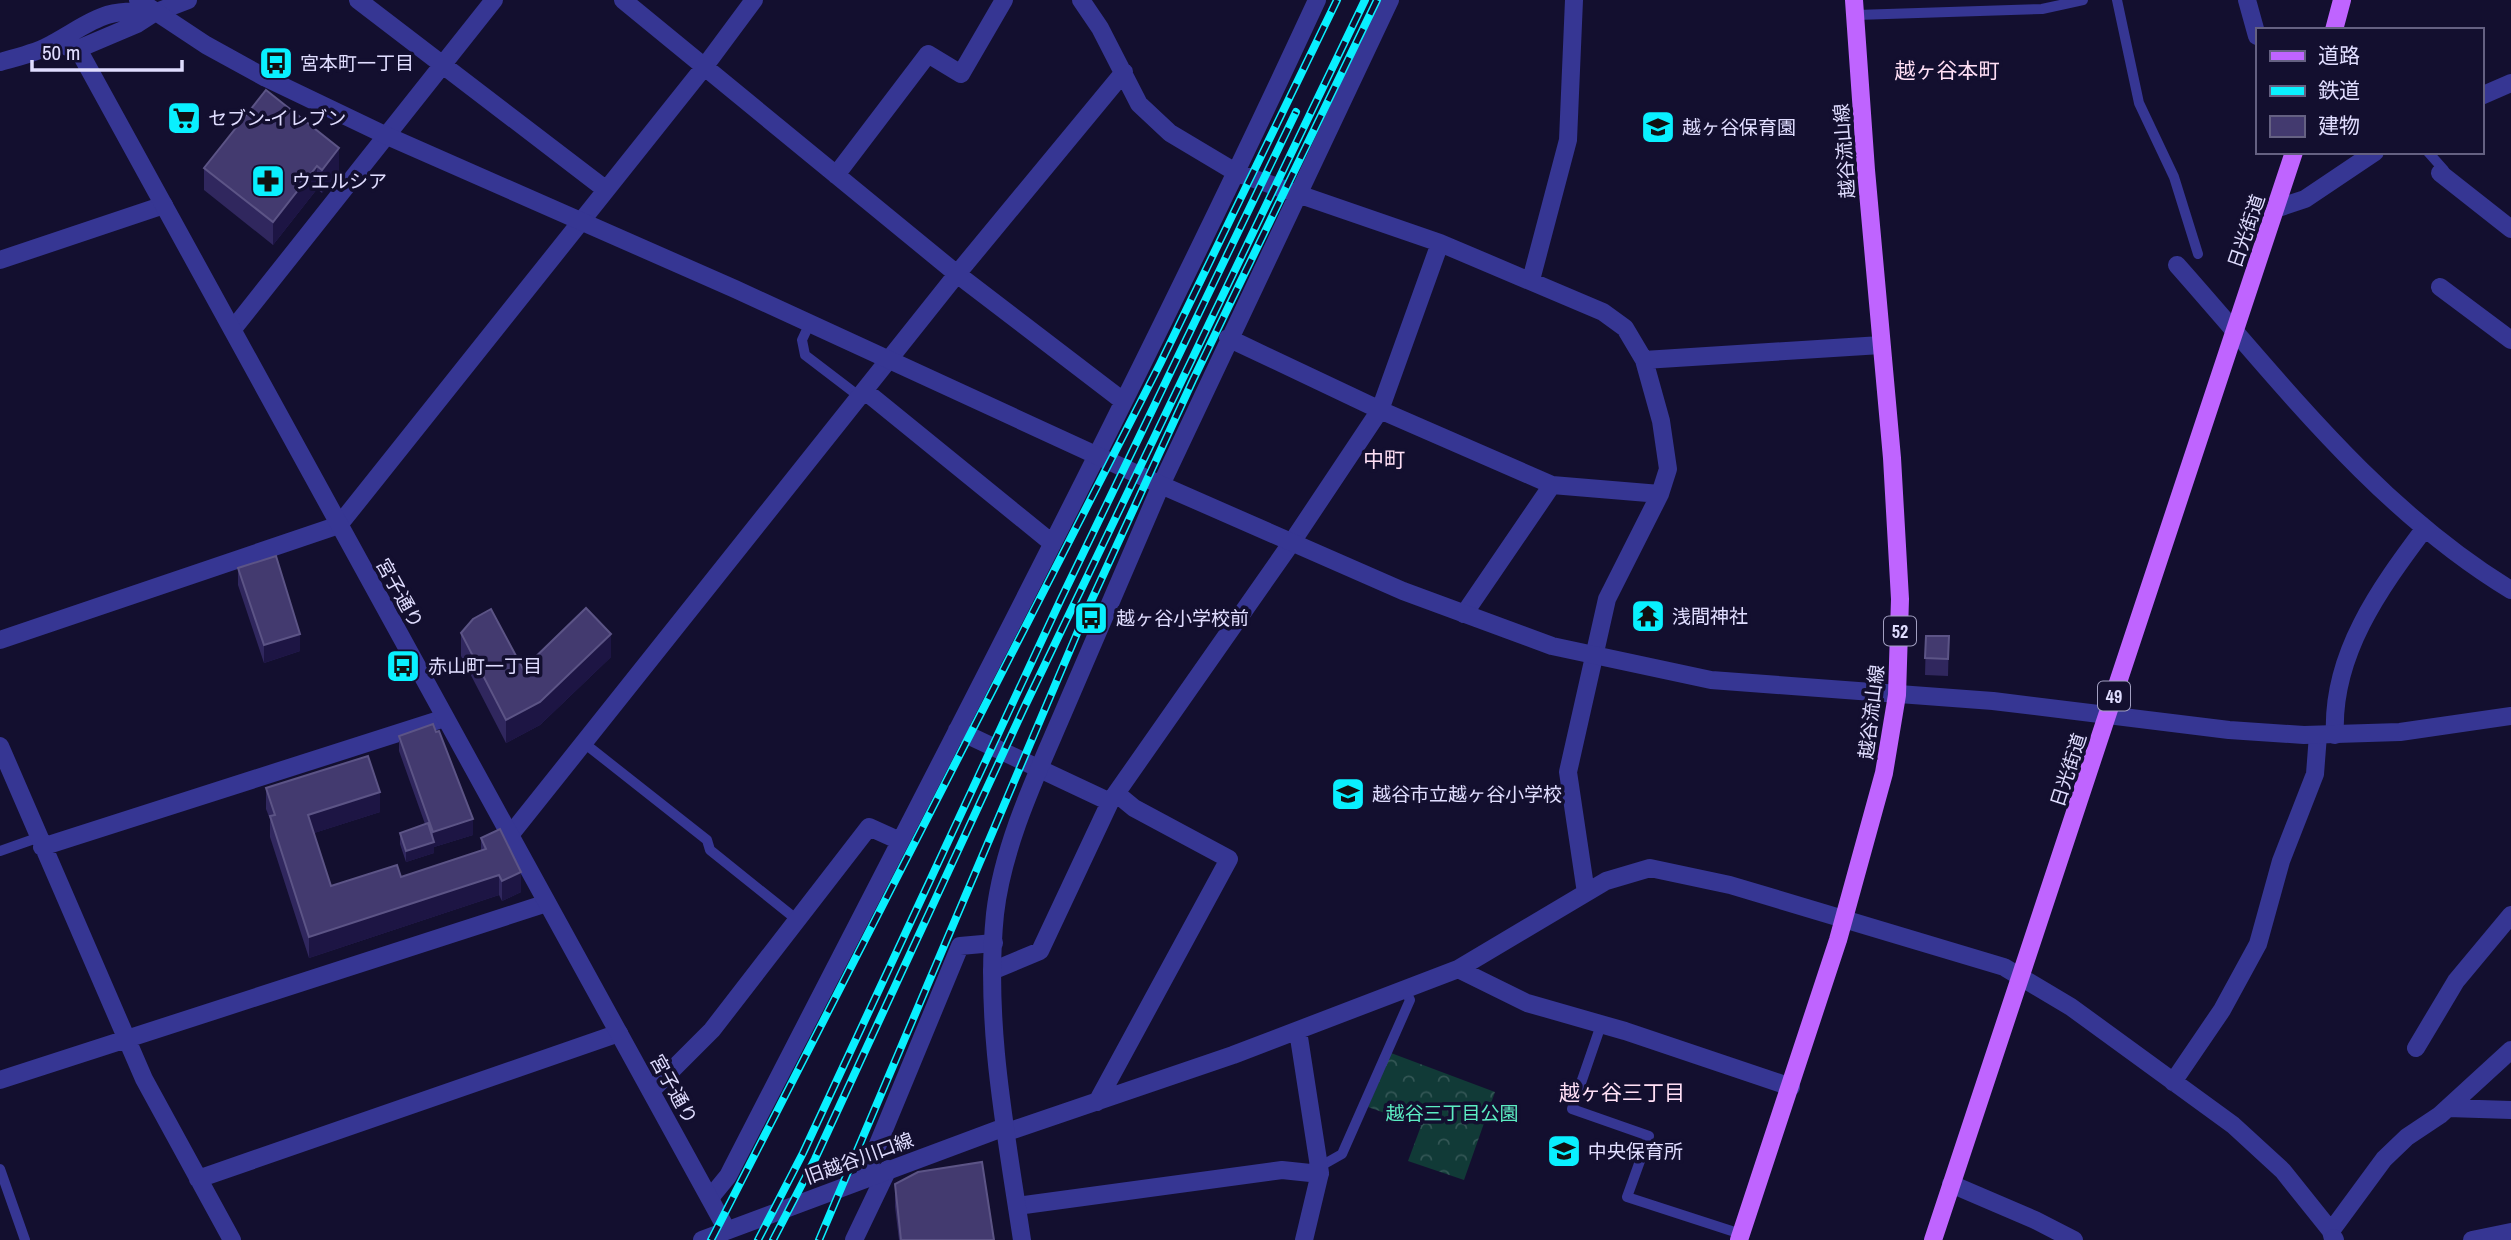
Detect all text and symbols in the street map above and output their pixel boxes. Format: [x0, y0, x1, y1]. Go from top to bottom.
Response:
scale bar [32, 28, 182, 72]
legend [2256, 28, 2483, 154]
text: 50 m [42, 38, 80, 67]
text: 道路 [2318, 41, 2360, 70]
bus stop icon: 宮本町一丁目 [257, 44, 295, 82]
place label: 宮本町一丁目 [300, 50, 414, 76]
district label: 越ヶ谷本町 [1895, 56, 2000, 85]
text: 鉄道 [2318, 76, 2360, 105]
supermarket icon: セブン-イレブン [165, 99, 203, 137]
street label: 越谷流山線 [1828, 103, 1860, 199]
place label: セブン-イレブン [208, 105, 346, 131]
school or university icon: 越ヶ谷保育園 [1639, 108, 1677, 146]
text: 建物 [2318, 111, 2360, 140]
place label: 越ヶ谷保育園 [1682, 114, 1796, 140]
pharmacy icon: ウエルシア [249, 162, 287, 200]
place label: ウエルシア [292, 168, 387, 194]
street label: 日光街道 [2221, 191, 2271, 271]
district label: 中町 [1363, 445, 1405, 474]
street label: 宮子通り [370, 553, 430, 633]
temple icon: 浅間神社 [1629, 597, 1667, 635]
bus stop icon: 越ヶ谷小学校前 [1072, 599, 1110, 637]
place label: 浅間神社 [1672, 603, 1748, 629]
place label: 越ヶ谷小学校前 [1116, 605, 1249, 631]
road number: 52 [1884, 616, 1916, 646]
bus stop icon: 赤山町一丁目 [384, 647, 422, 685]
place label: 赤山町一丁目 [428, 653, 542, 679]
street label: 越谷流山線 [1852, 663, 1890, 761]
road number: 49 [2098, 682, 2130, 710]
street label: 日光街道 [2044, 730, 2092, 810]
school or university icon: 越谷市立越ヶ谷小学校 [1329, 775, 1367, 813]
place label: 越谷市立越ヶ谷小学校 [1372, 781, 1562, 807]
street label: 宮子通り [644, 1049, 704, 1129]
district label: 越ヶ谷三丁目 [1559, 1078, 1685, 1107]
park label: 越谷三丁目公園 [1385, 1100, 1519, 1126]
street label: 旧越谷川口線 [801, 1126, 917, 1190]
school or university icon: 中央保育所 [1545, 1132, 1583, 1170]
place label: 中央保育所 [1588, 1138, 1683, 1164]

